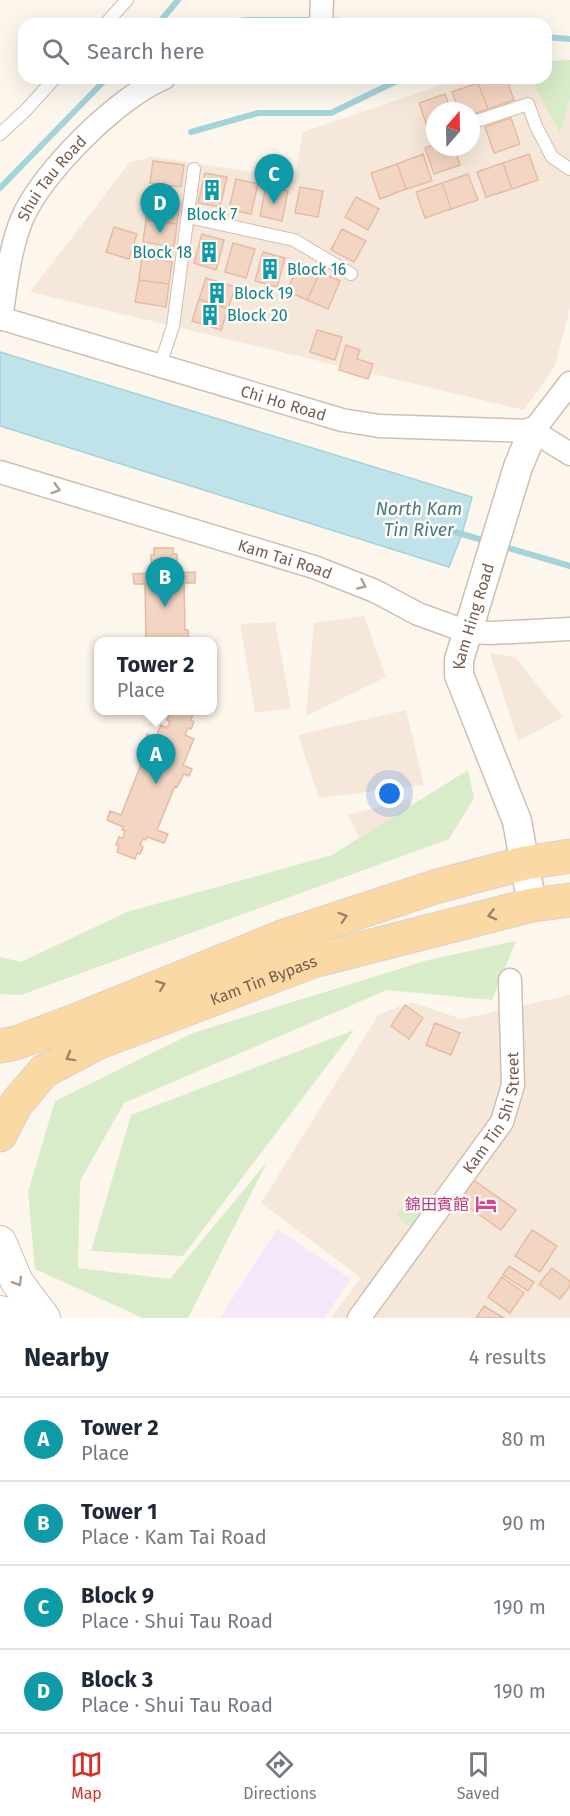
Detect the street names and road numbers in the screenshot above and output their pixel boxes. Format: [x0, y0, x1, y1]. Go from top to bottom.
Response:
street label: Shui Tau Road [13, 132, 90, 224]
street label: Chi Ho Road [238, 381, 329, 425]
street label: Kam Tai Road [235, 536, 335, 583]
street label: Kam Hing Road [450, 561, 498, 670]
street label: Kam Tin Bypass [207, 951, 320, 1009]
street label: Kam Tin Shi Street [459, 1051, 523, 1177]

